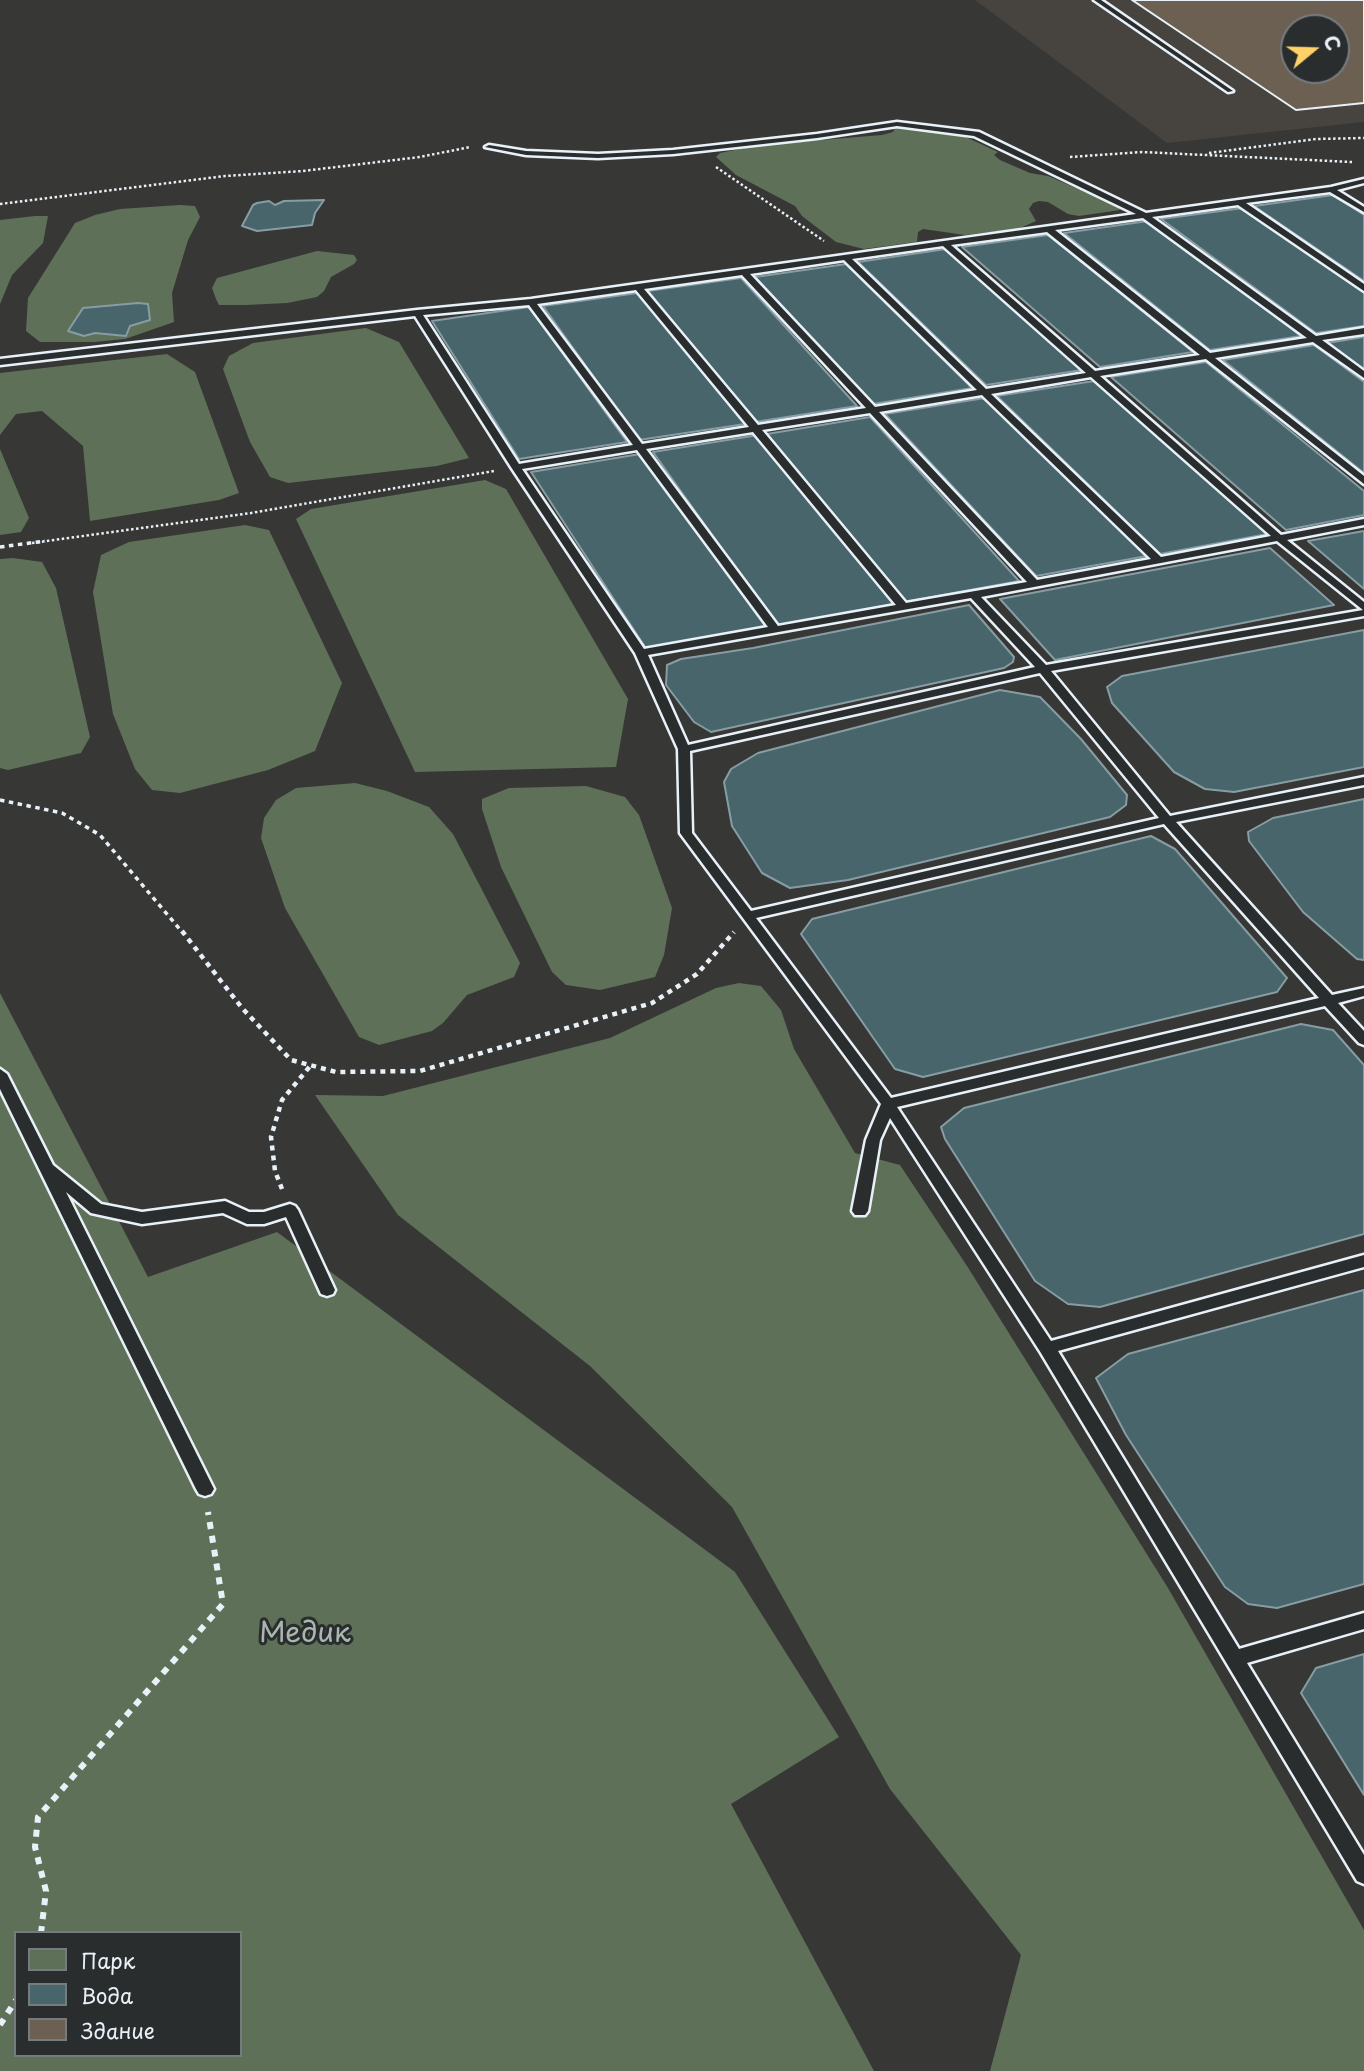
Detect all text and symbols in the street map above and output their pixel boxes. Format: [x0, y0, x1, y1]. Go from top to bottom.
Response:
north arrow [1280, 14, 1350, 84]
text: С [1317, 31, 1349, 54]
park label: Медик [259, 1617, 351, 1651]
legend [14, 1931, 242, 2057]
text: Парк [81, 1944, 135, 1976]
text: Вода [81, 1979, 133, 2011]
text: Здание [81, 2014, 155, 2046]

